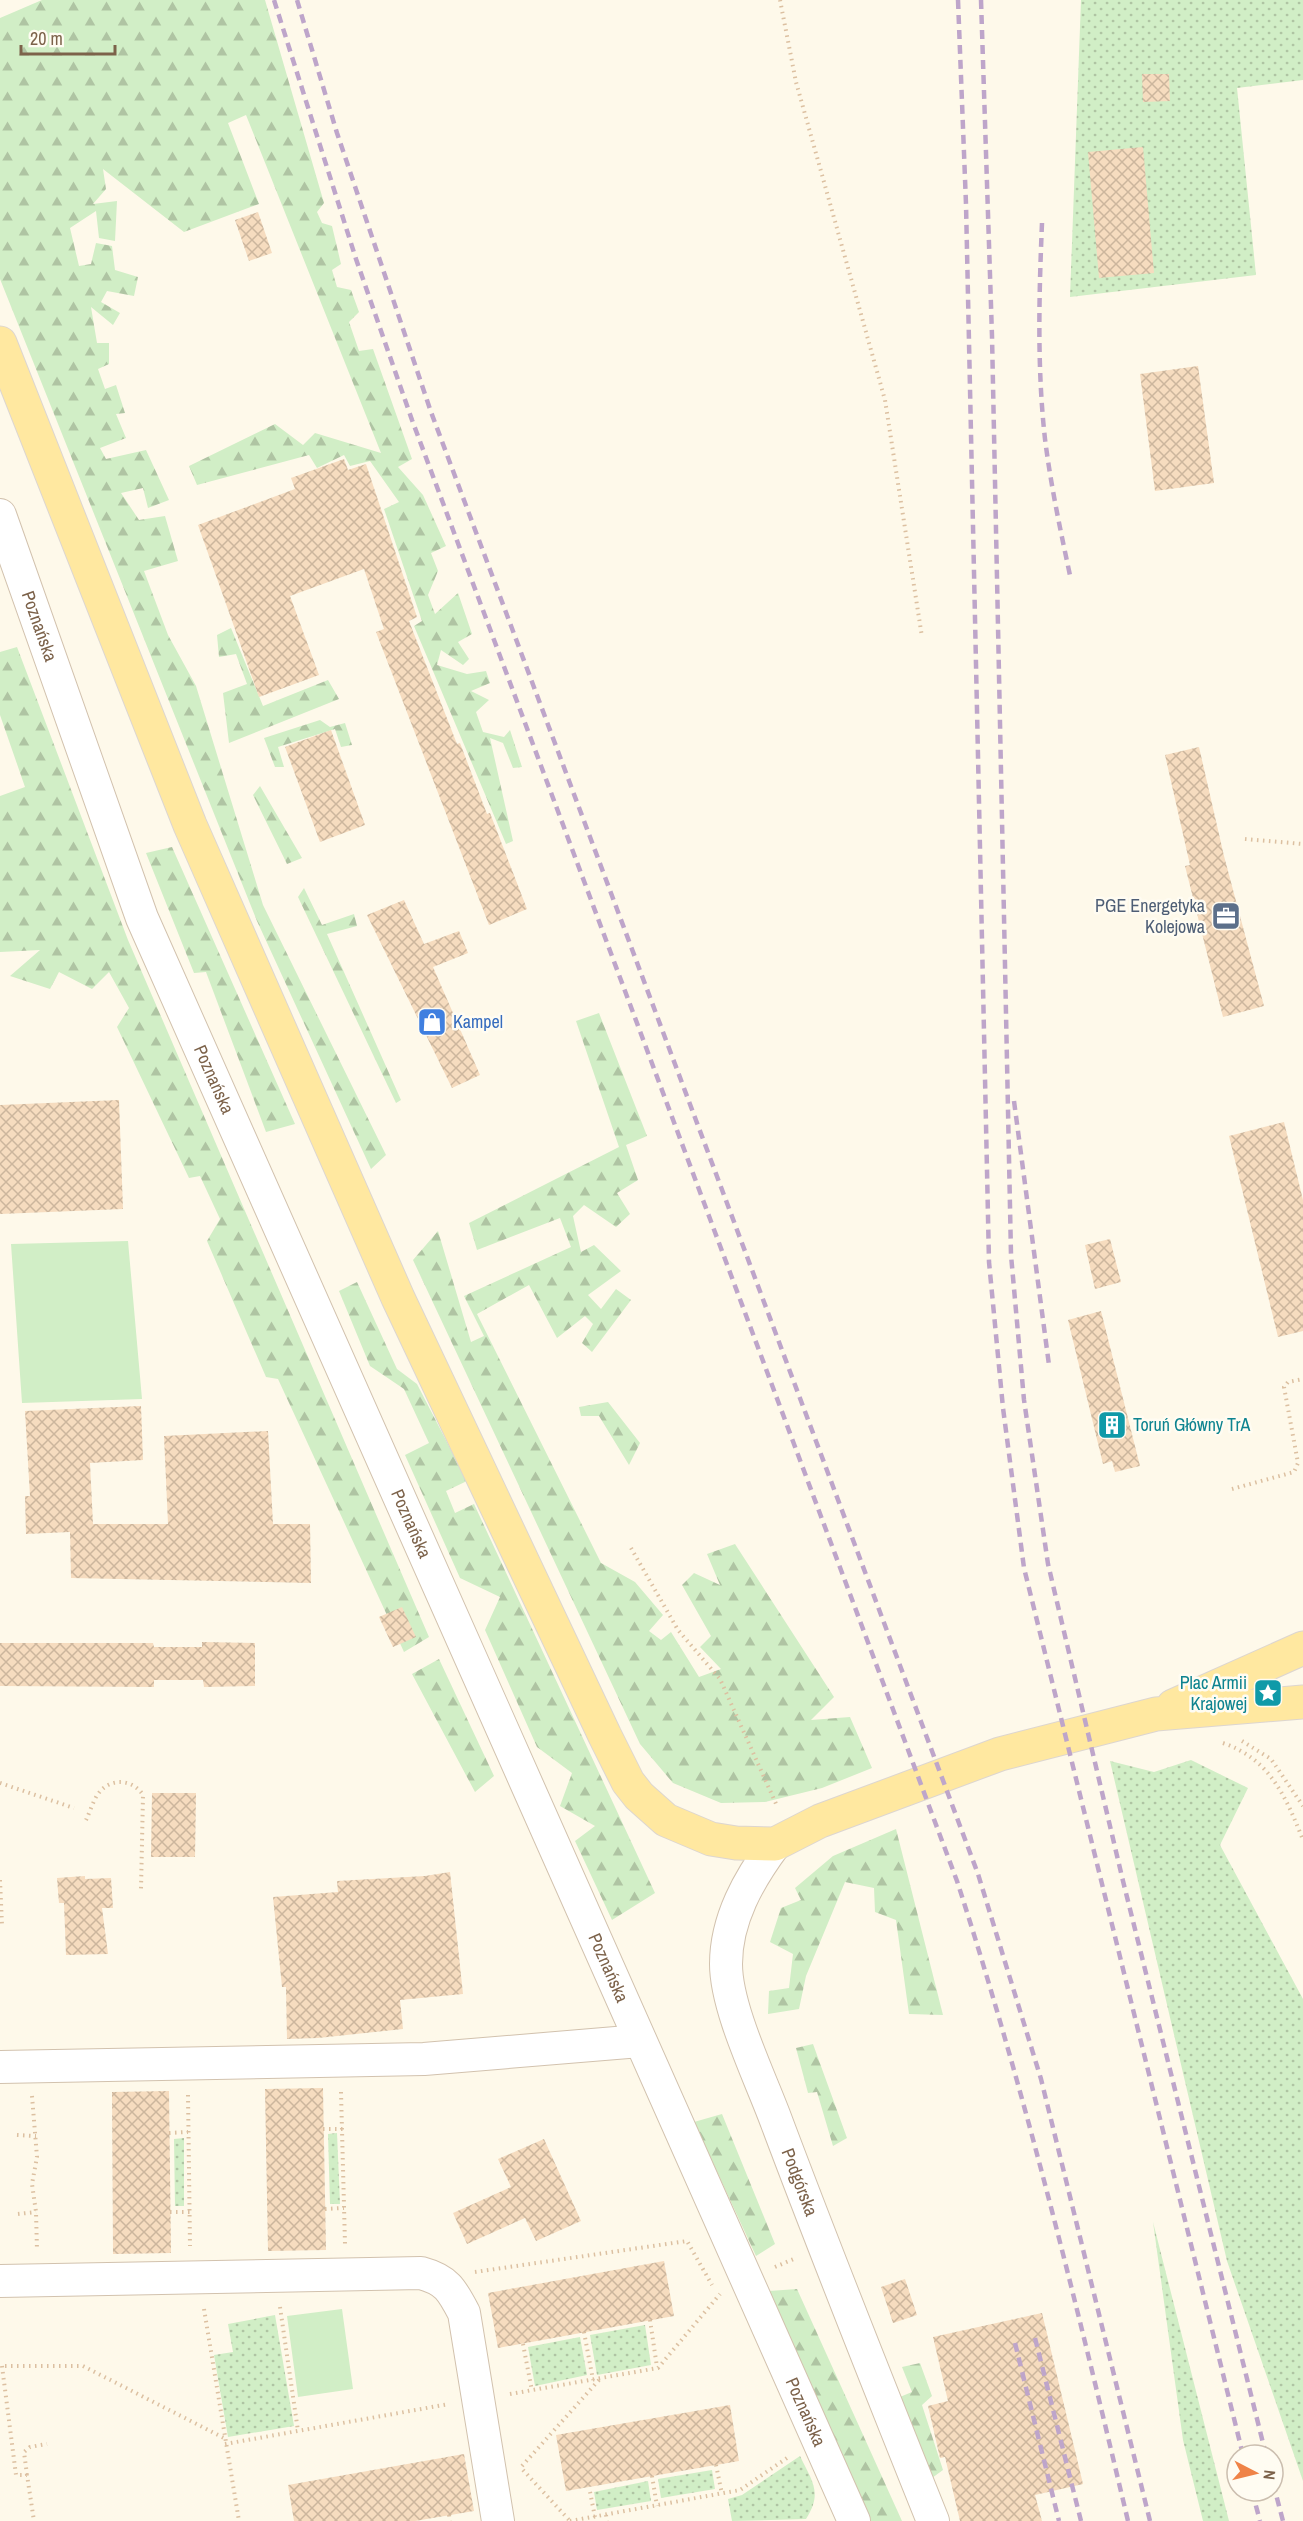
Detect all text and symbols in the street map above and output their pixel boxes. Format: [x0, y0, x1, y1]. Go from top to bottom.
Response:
scale bar [21, 18, 116, 56]
text: 20 m [30, 26, 63, 51]
street label: Poznańska [16, 587, 64, 665]
place label: PGE Energetyka Kolejowa [1095, 893, 1205, 939]
office icon: PGE Energetyka Kolejowa [1210, 900, 1242, 932]
shop icon: Kampel [416, 1006, 448, 1038]
place label: Kampel [453, 1009, 503, 1034]
street label: Poznańska [188, 1041, 240, 1118]
building icon: Toruń Główny TrA [1096, 1409, 1128, 1441]
place label: Toruń Główny TrA [1133, 1412, 1250, 1437]
street label: Poznańska [385, 1485, 438, 1562]
place label: Plac Armii Krajowej [1180, 1670, 1247, 1716]
place icon: Plac Armii Krajowej [1252, 1677, 1284, 1709]
street label: Poznańska [582, 1929, 635, 2006]
street label: Podgórska [776, 2145, 824, 2220]
street label: Poznańska [780, 2373, 832, 2450]
north arrow [1225, 2443, 1285, 2503]
text: N [1258, 2469, 1281, 2481]

